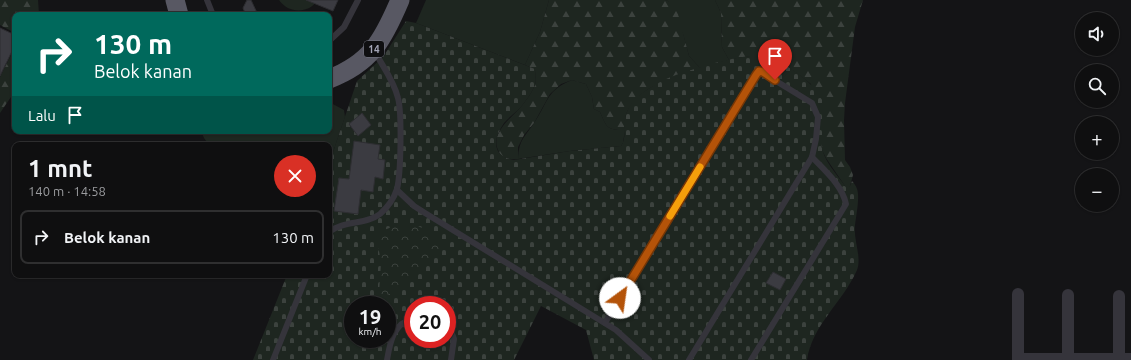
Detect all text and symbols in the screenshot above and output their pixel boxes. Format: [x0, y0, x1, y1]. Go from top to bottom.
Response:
map controls [1075, 12, 1119, 212]
button: sound [1075, 12, 1119, 56]
icon: right [28, 28, 80, 80]
text: 130 m [94, 28, 172, 59]
pin [758, 39, 792, 80]
road number: 14 [364, 41, 384, 57]
icon: arrive [764, 45, 786, 67]
text: Belok kanan [94, 61, 192, 81]
button: search [1075, 64, 1119, 108]
icon: arrive [64, 104, 86, 126]
text: Lalu [28, 107, 56, 124]
button: + [1075, 116, 1119, 160]
text: 1 mnt [28, 155, 92, 182]
button: close [274, 155, 316, 197]
button: − [1075, 168, 1119, 212]
text: 140 m · 14:58 [28, 184, 106, 198]
icon: right [30, 226, 52, 248]
text: Belok kanan [64, 229, 150, 246]
text: 130 m [272, 229, 314, 246]
position arrow [599, 277, 641, 319]
speed limit sign: 20 [404, 296, 456, 348]
text: 19 [359, 305, 381, 328]
text: km/h [358, 326, 382, 337]

